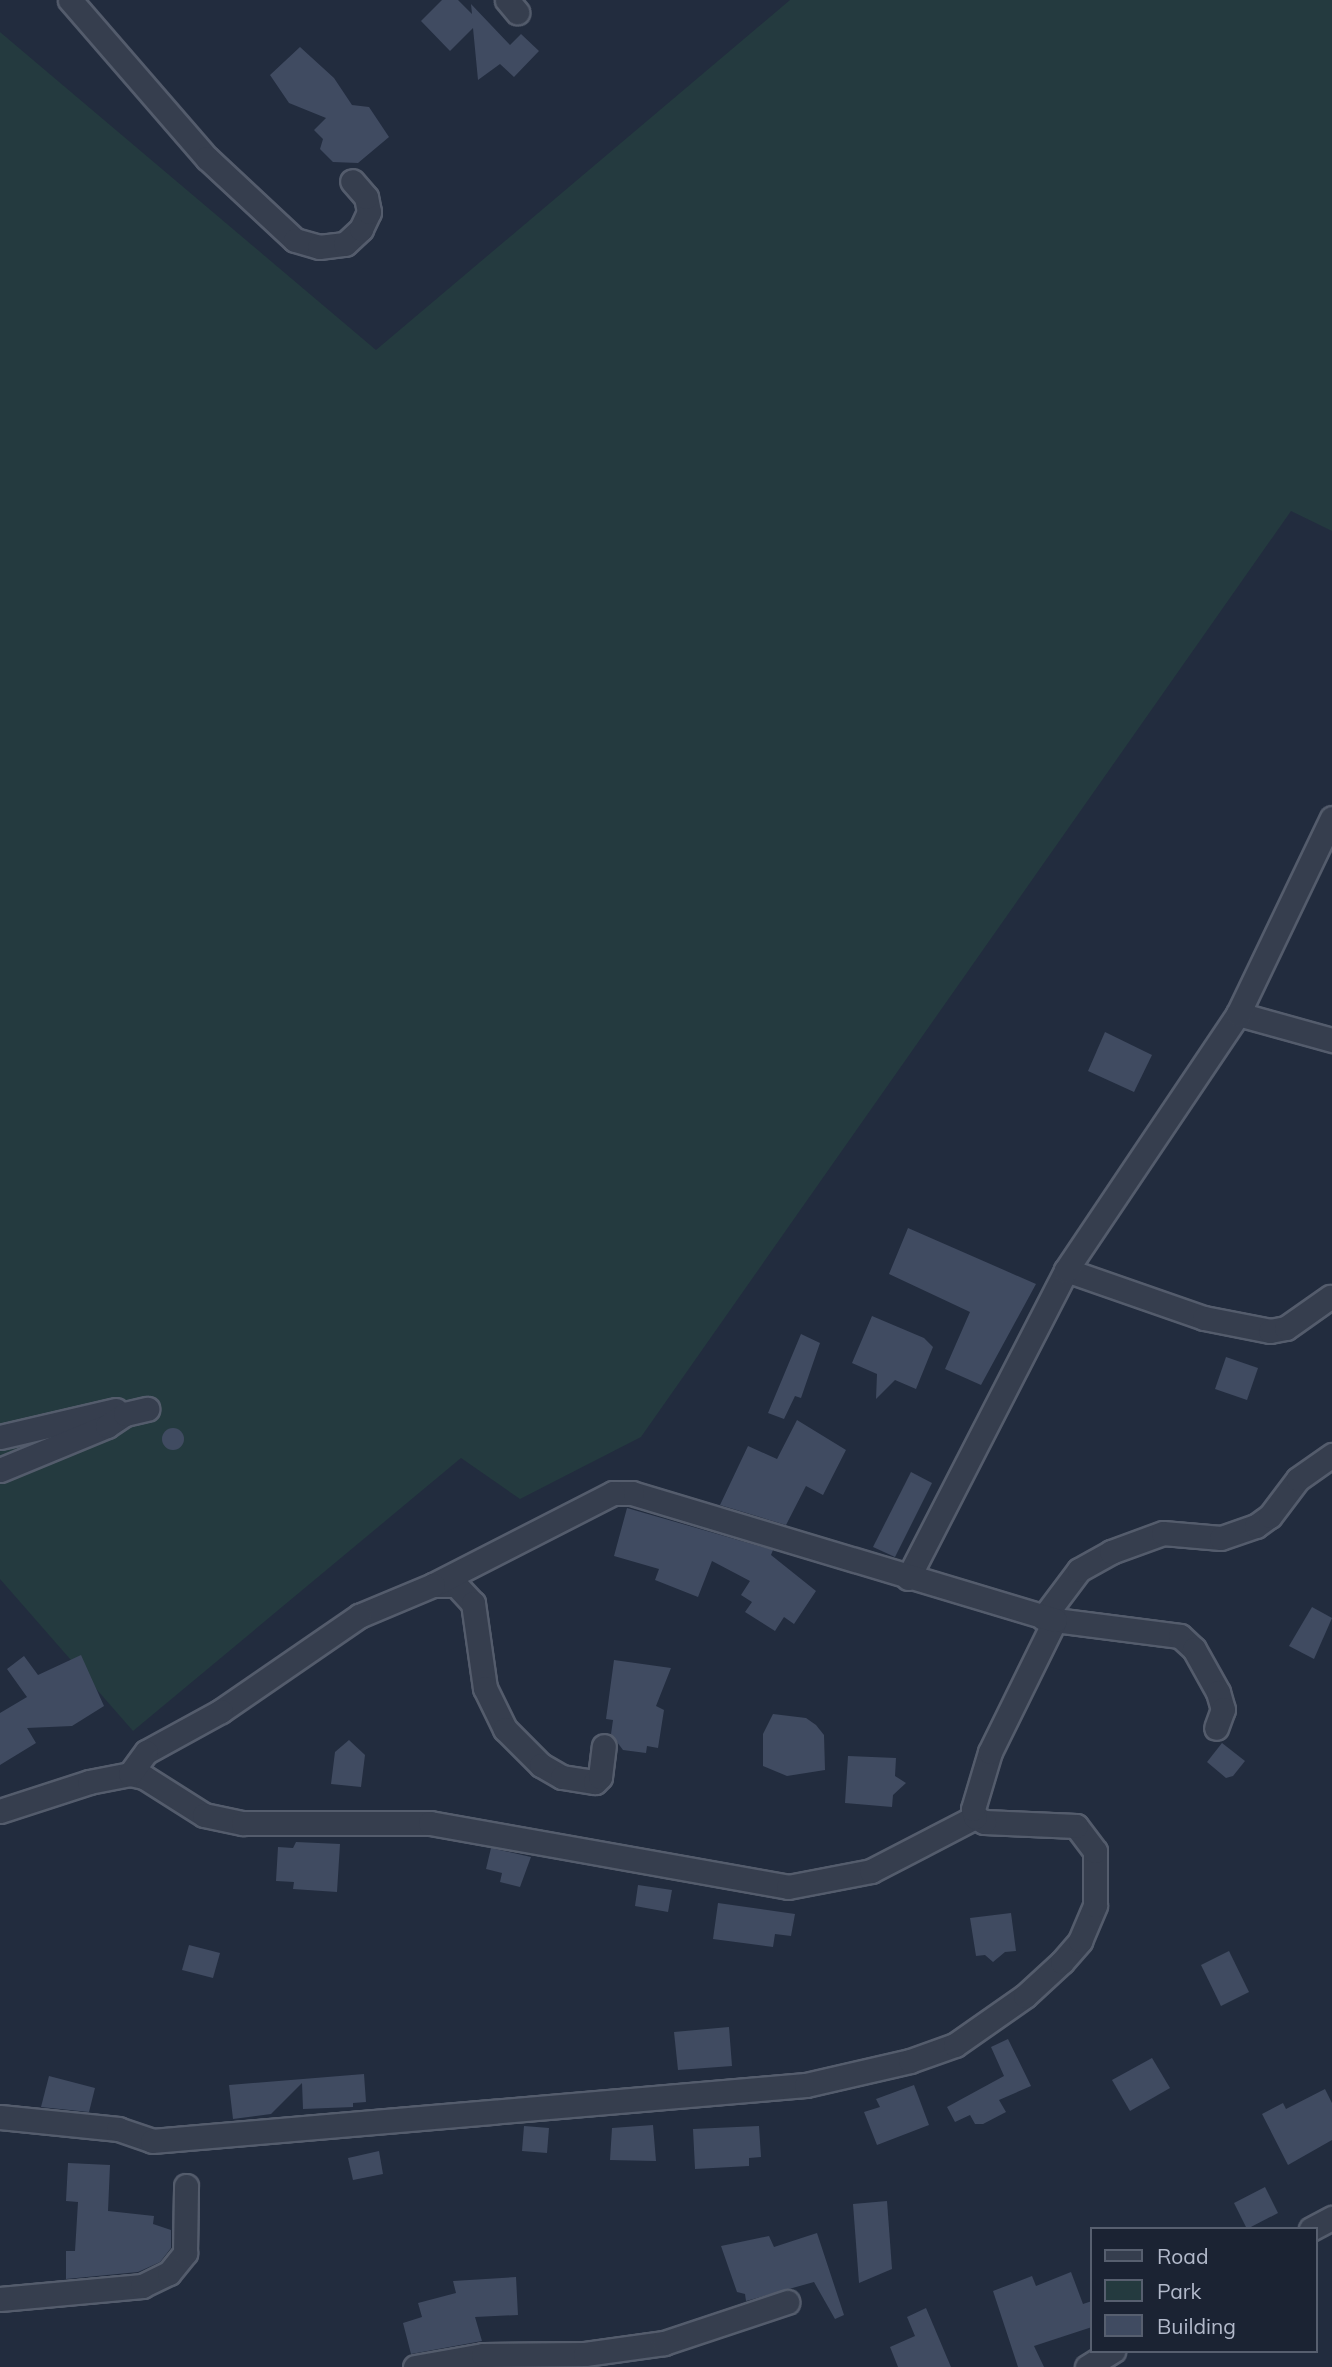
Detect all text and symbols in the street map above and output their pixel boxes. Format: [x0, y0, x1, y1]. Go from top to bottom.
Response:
legend [1090, 2227, 1318, 2353]
text: Road [1157, 2243, 1208, 2269]
text: Park [1157, 2278, 1201, 2304]
text: Building [1157, 2313, 1236, 2339]

